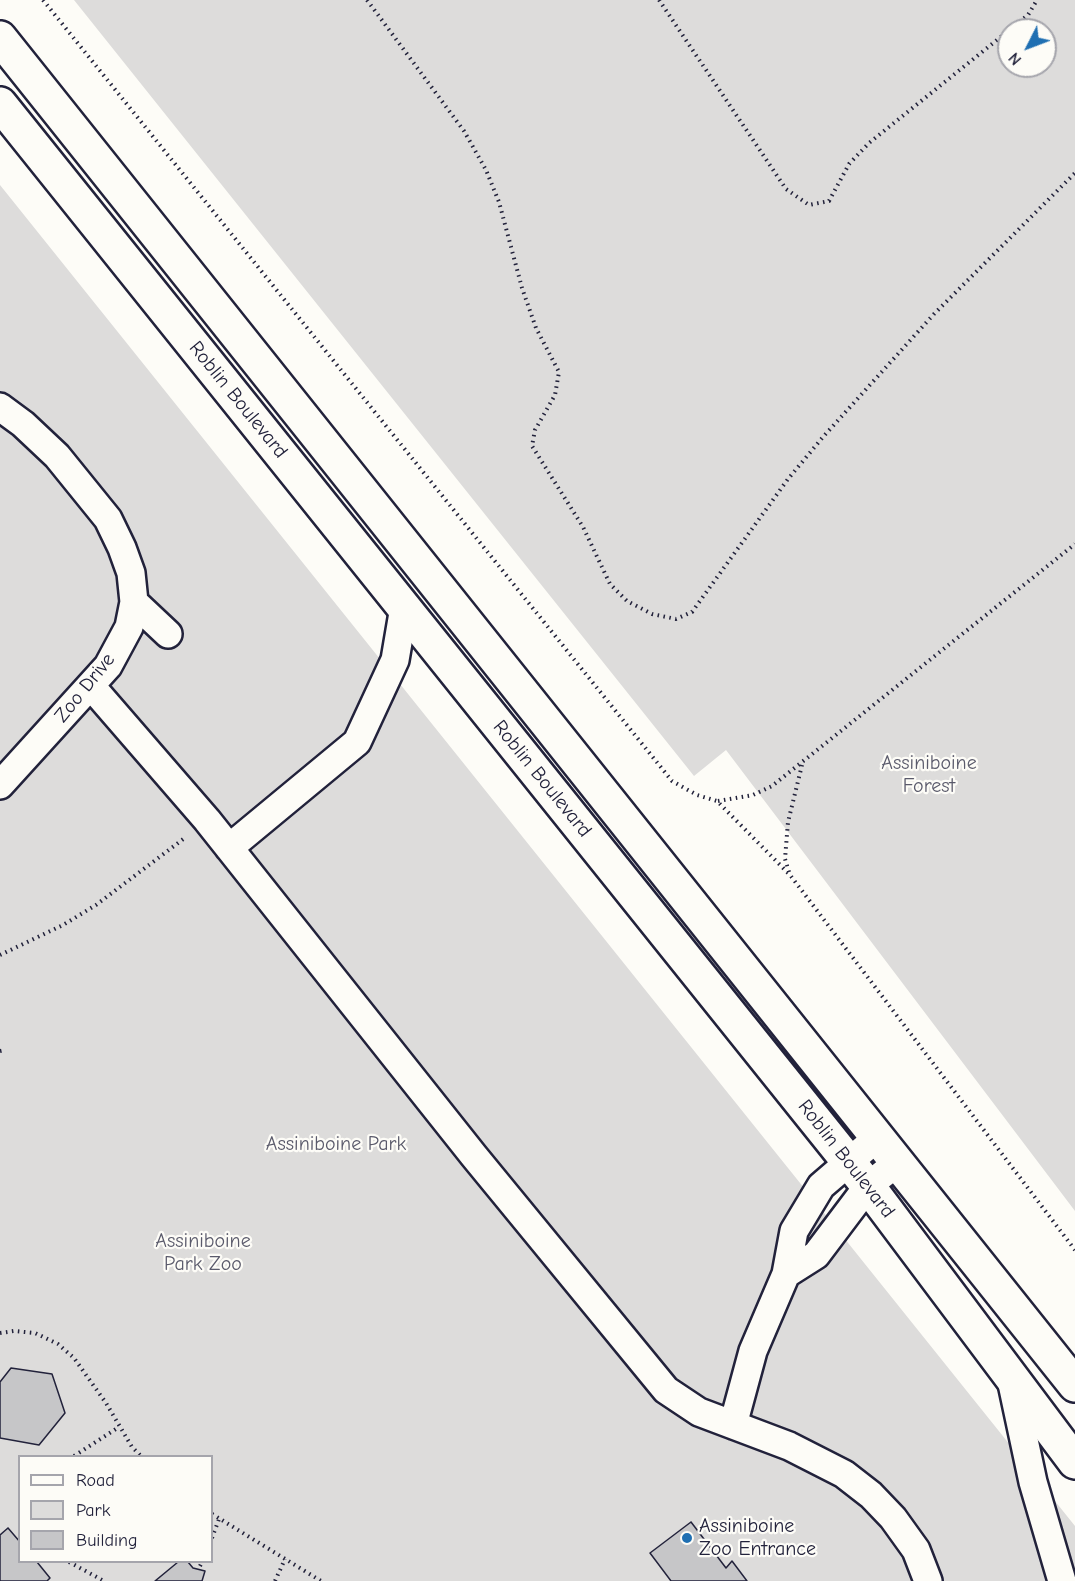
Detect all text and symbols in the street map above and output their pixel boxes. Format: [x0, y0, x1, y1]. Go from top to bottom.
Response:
north arrow [997, 18, 1057, 78]
text: N [1005, 49, 1025, 69]
street label: Roblin Boulevard [184, 337, 292, 463]
street label: Zoo Drive [50, 648, 120, 728]
street label: Roblin Boulevard [488, 716, 596, 842]
park label: Assiniboine Forest [881, 751, 977, 798]
street label: Roblin Boulevard [792, 1095, 900, 1223]
park label: Assiniboine Park [266, 1132, 406, 1156]
park label: Assiniboine Park Zoo [155, 1229, 251, 1276]
legend [18, 1455, 213, 1563]
text: Road [76, 1470, 115, 1491]
text: Park [76, 1500, 110, 1521]
place label: Assiniboine Zoo Entrance [699, 1514, 816, 1561]
text: Building [76, 1530, 138, 1551]
marker: Assiniboine Zoo Entrance [680, 1531, 694, 1545]

